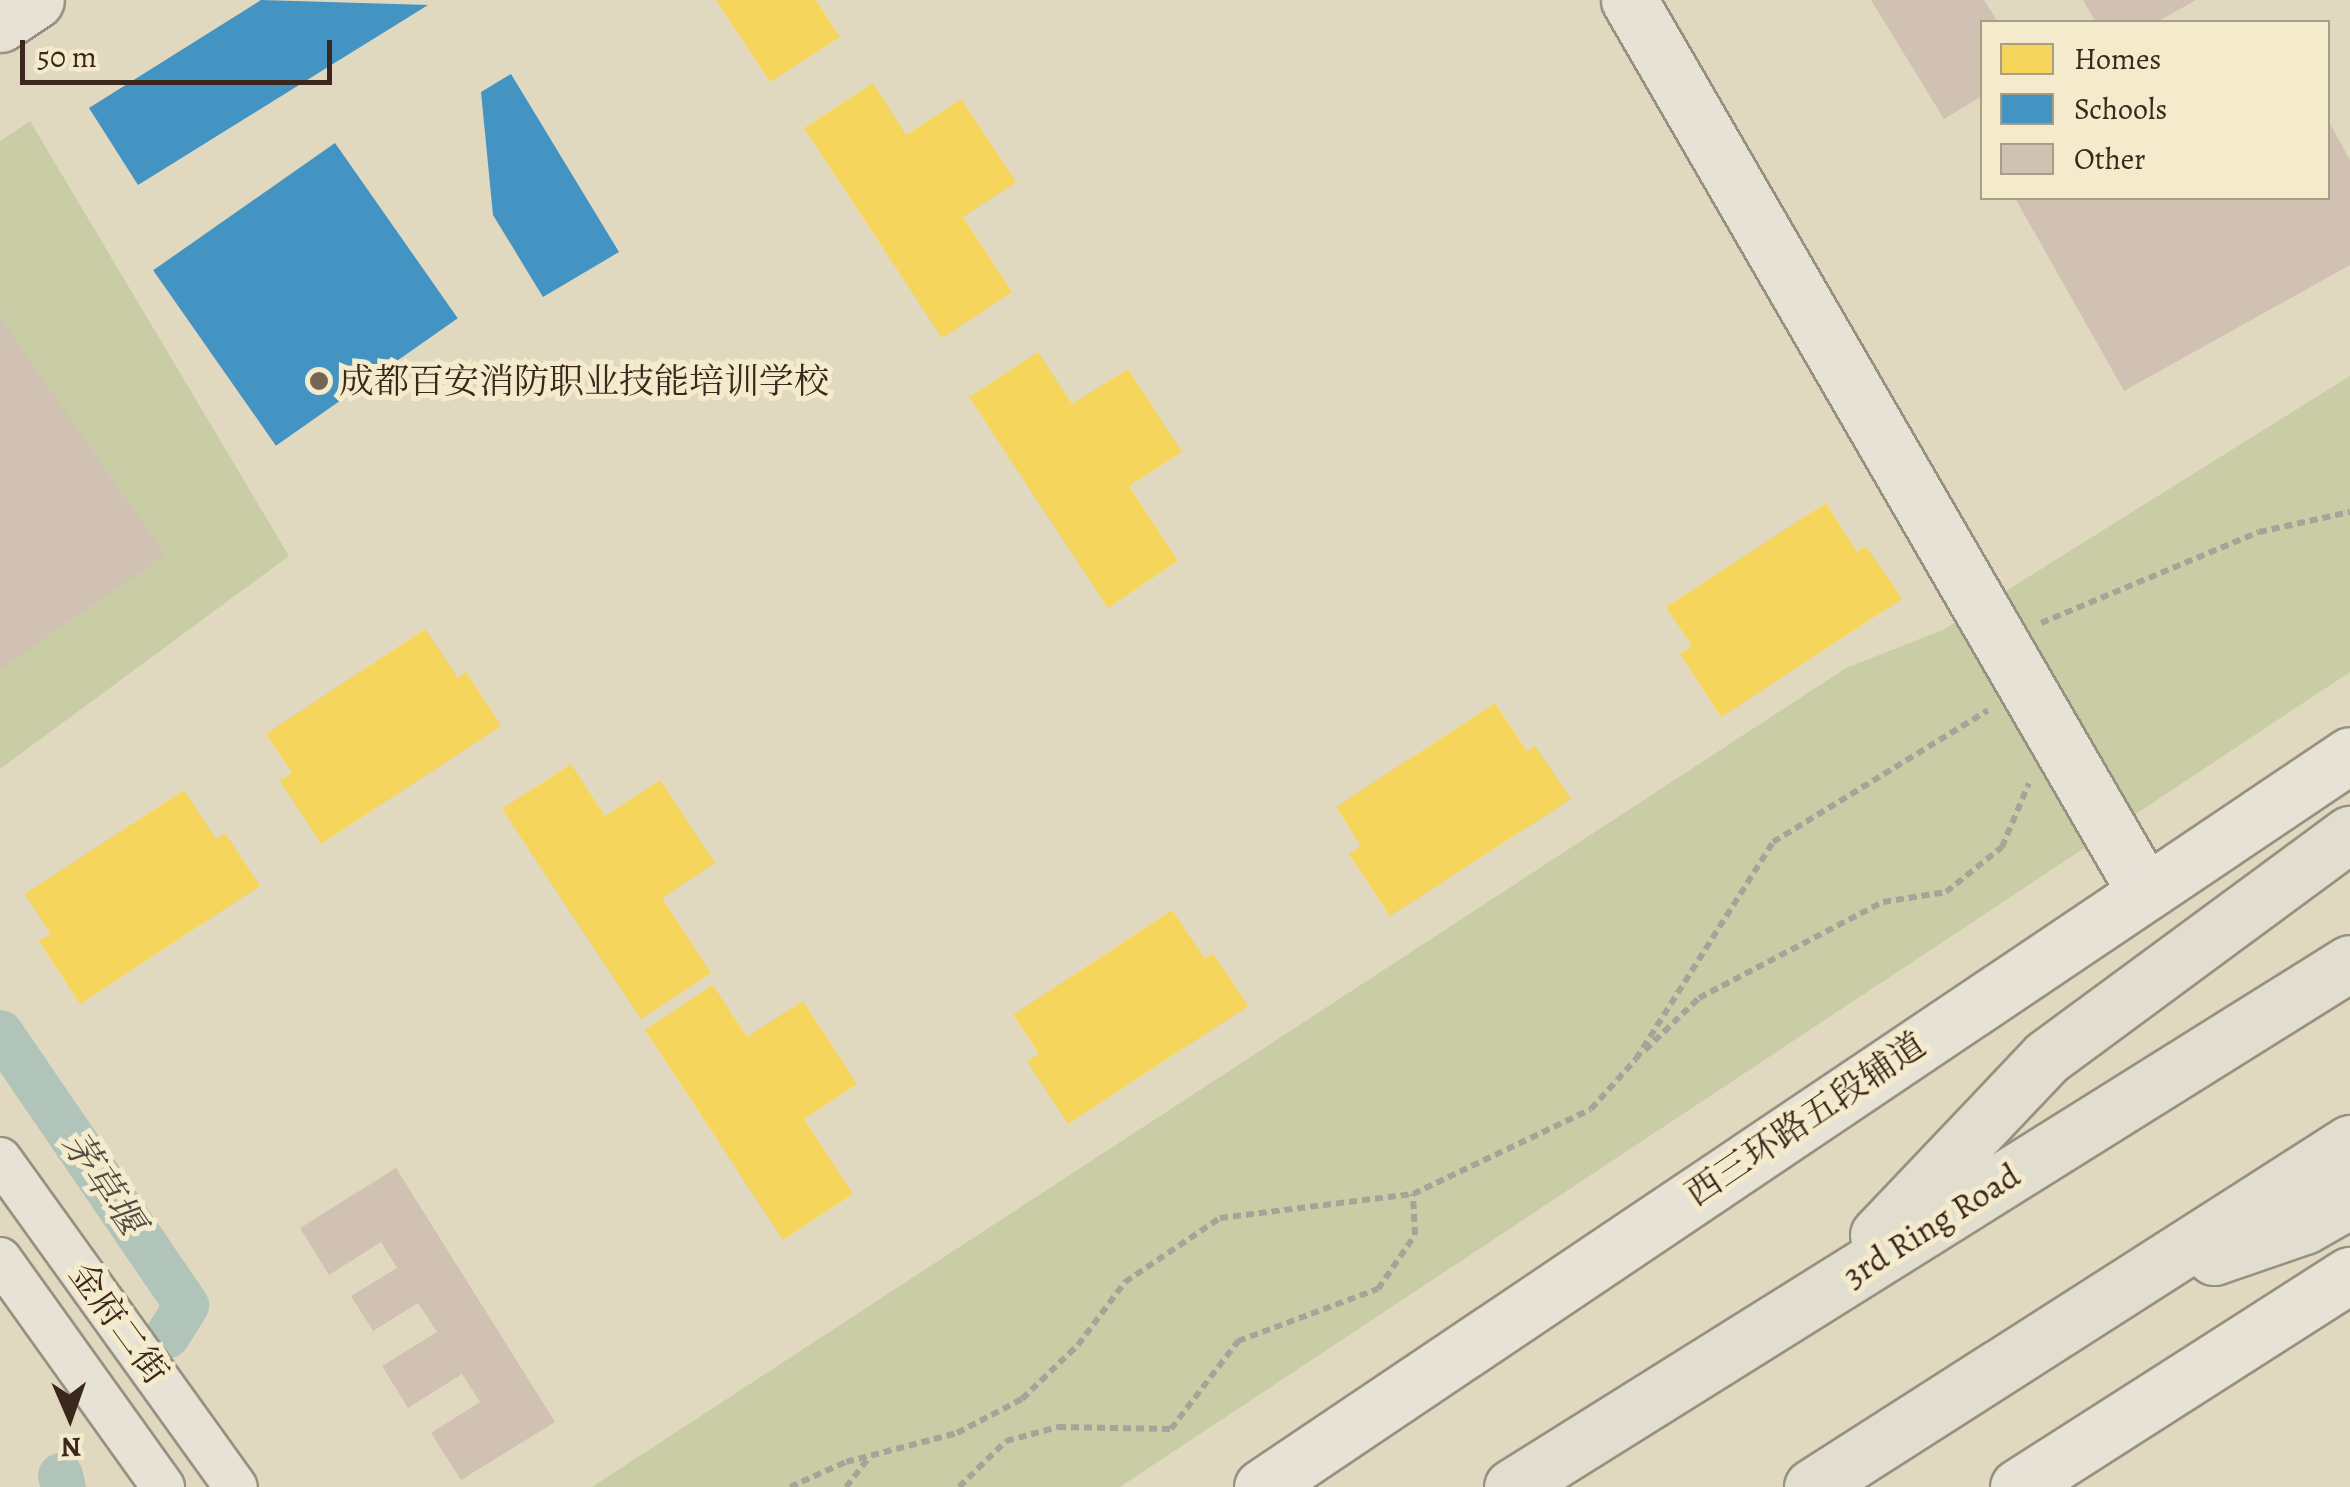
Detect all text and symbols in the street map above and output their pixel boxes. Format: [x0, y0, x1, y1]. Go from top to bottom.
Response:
scale bar [25, 20, 338, 82]
legend [1980, 20, 2330, 200]
text: 50 m [37, 37, 97, 77]
text: Homes [2074, 39, 2161, 79]
text: Schools [2074, 89, 2167, 129]
text: Other [2074, 139, 2146, 179]
place label: 成都百安消防职业技能培训学校 [339, 360, 829, 402]
marker: 成都百安消防职业技能培训学校 [308, 370, 330, 392]
street label: 西三环路五段辅道 [1677, 1023, 1933, 1215]
water label: 茅草堰 [52, 1123, 154, 1243]
street label: 3rd Ring Road [1835, 1154, 2027, 1296]
street label: 金府二街 [61, 1254, 177, 1392]
north arrow [20, 1367, 120, 1467]
text: N [60, 1428, 82, 1466]

